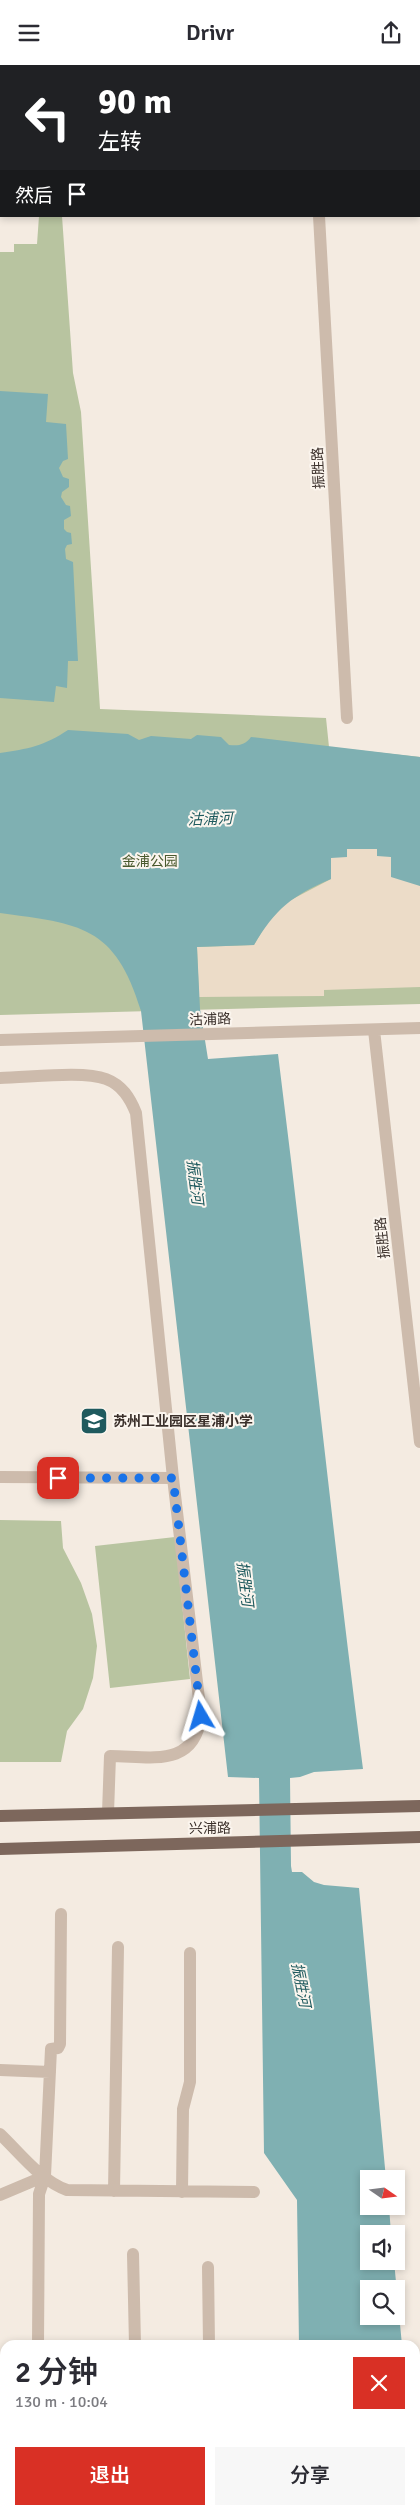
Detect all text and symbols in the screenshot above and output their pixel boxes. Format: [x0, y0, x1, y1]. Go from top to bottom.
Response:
icon: menu [15, 19, 43, 47]
text: Drivr [186, 19, 234, 46]
icon: share [377, 19, 405, 47]
text: 90 m [98, 80, 172, 123]
icon: left [15, 85, 80, 150]
text: 左转 [98, 128, 142, 155]
icon: arrive [63, 180, 91, 208]
text: 然后 [15, 184, 53, 208]
street label: 振胜路 [309, 447, 328, 489]
water label: 沽浦河 [187, 809, 236, 829]
park label: 金浦公园 [122, 853, 178, 870]
street label: 沽浦路 [189, 1010, 231, 1029]
water label: 振胜河 [183, 1159, 207, 1208]
street label: 振胜路 [372, 1216, 393, 1260]
school or university icon: 苏州工业园区星浦小学 [79, 1406, 109, 1436]
place label: 苏州工业园区星浦小学 [113, 1413, 253, 1430]
pin [37, 1457, 79, 1499]
icon: arrive [44, 1464, 72, 1492]
water label: 振胜河 [233, 1561, 257, 1610]
position arrow [174, 1689, 226, 1741]
street label: 兴浦路 [189, 1820, 231, 1837]
water label: 振胜河 [288, 1961, 315, 2012]
north arrow [360, 2170, 405, 2215]
map controls [360, 2170, 405, 2325]
button: sound [360, 2225, 405, 2270]
button: search [360, 2280, 405, 2325]
text: 2 分钟 [15, 2354, 98, 2391]
button: close [353, 2357, 405, 2409]
text: 130 m · 10:04 [15, 2392, 108, 2412]
button: 退出 [15, 2447, 205, 2505]
button: 分享 [215, 2447, 405, 2505]

